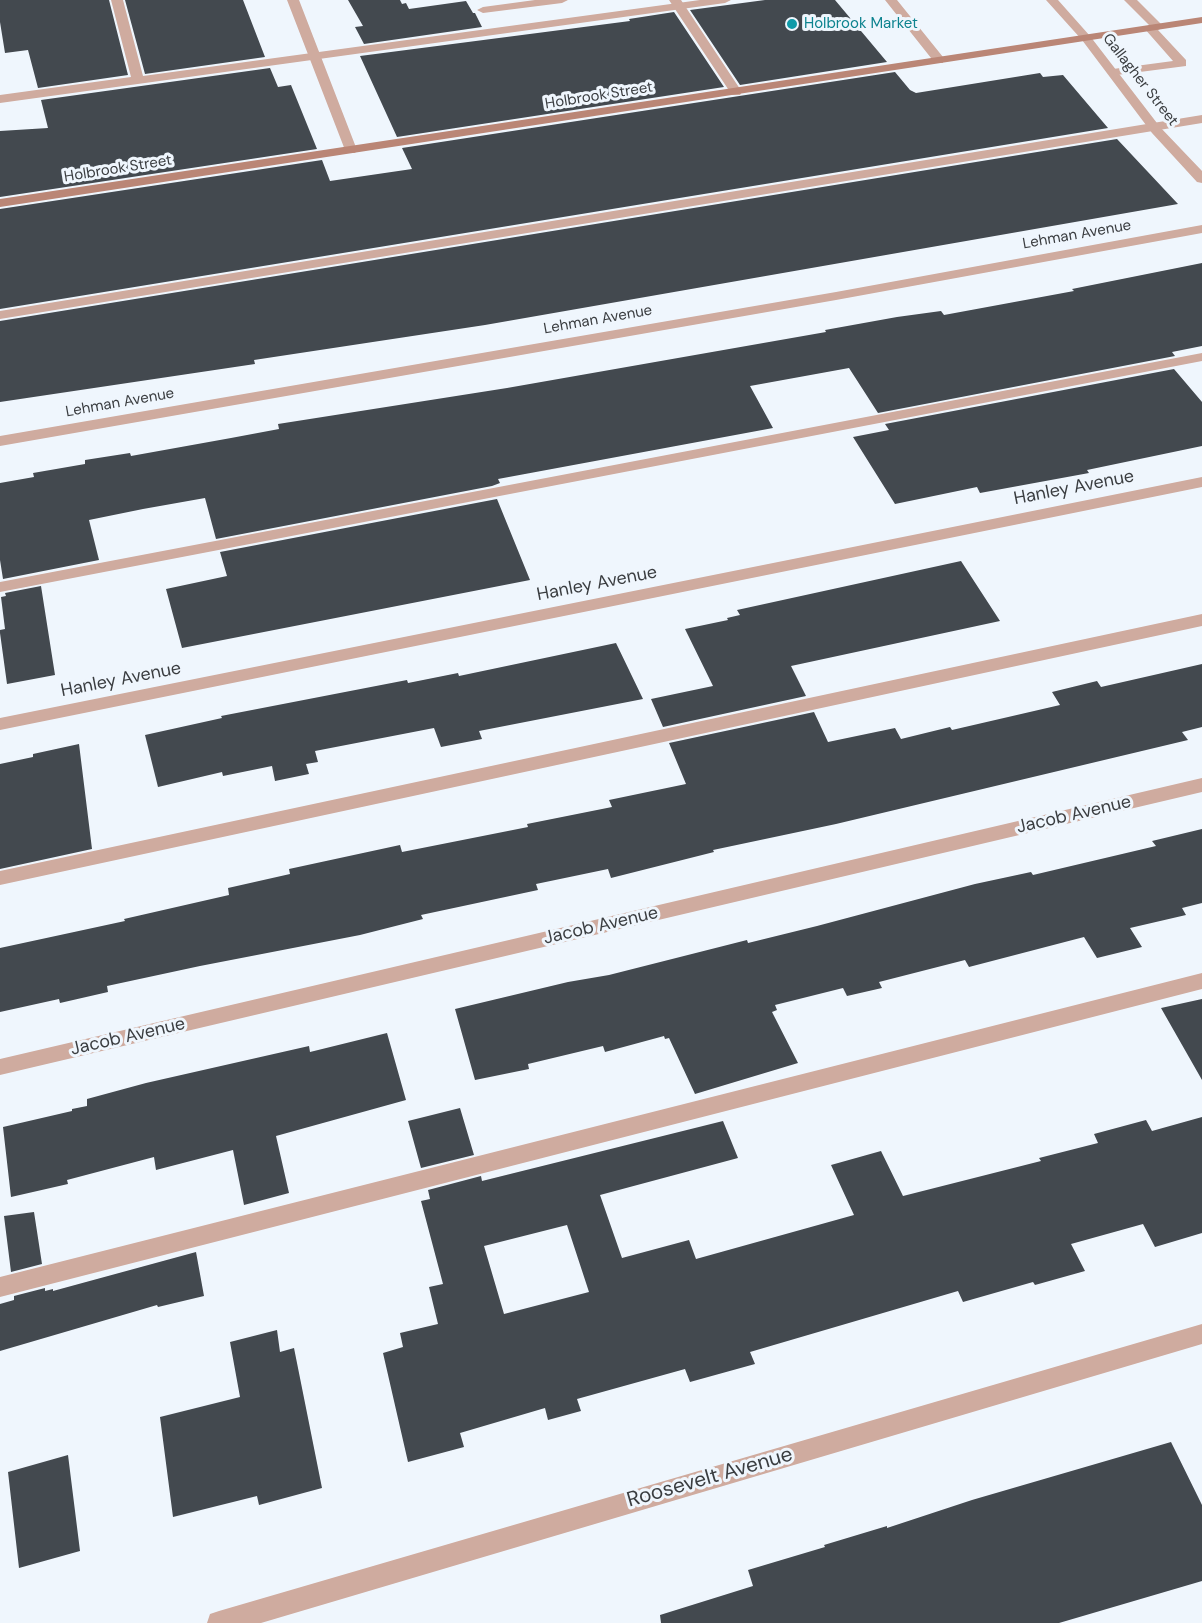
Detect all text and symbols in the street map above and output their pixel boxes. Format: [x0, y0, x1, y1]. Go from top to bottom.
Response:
place label: Holbrook Market [804, 15, 918, 33]
marker: Holbrook Market [785, 17, 799, 31]
street label: Gallagher Street [1098, 30, 1182, 130]
street label: Holbrook Street [544, 79, 654, 113]
street label: Holbrook Street [63, 152, 173, 186]
street label: Lehman Avenue [1021, 217, 1133, 253]
street label: Lehman Avenue [542, 302, 654, 338]
street label: Lehman Avenue [64, 385, 176, 421]
street label: Hanley Avenue [1012, 466, 1136, 510]
street label: Hanley Avenue [535, 562, 659, 606]
street label: Hanley Avenue [59, 658, 183, 702]
street label: Jacob Avenue [1015, 791, 1133, 839]
street label: Jacob Avenue [542, 902, 660, 950]
street label: Jacob Avenue [69, 1013, 187, 1061]
street label: Roosevelt Avenue [624, 1442, 796, 1514]

